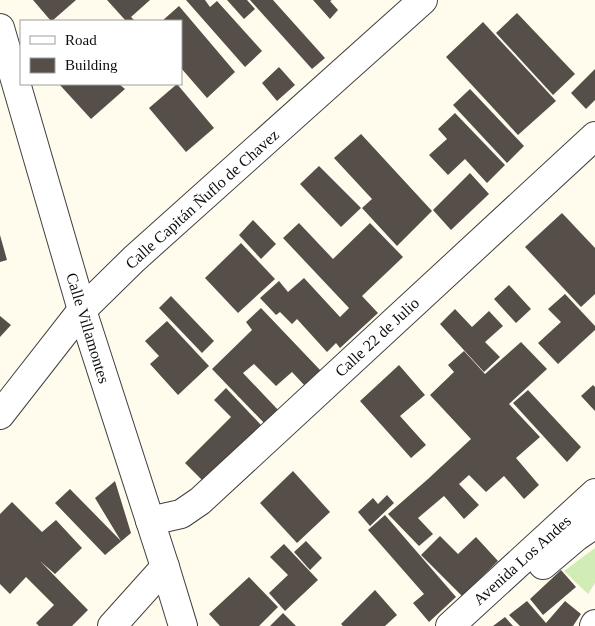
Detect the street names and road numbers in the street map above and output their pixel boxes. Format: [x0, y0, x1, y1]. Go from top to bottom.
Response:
street label: Calle Capitán Ñuflo de Chavez [122, 126, 283, 273]
street label: Calle Villamontes [63, 271, 113, 385]
street label: Calle 22 de Julio [332, 294, 422, 380]
street label: Avenida Los Andes [470, 512, 574, 608]

